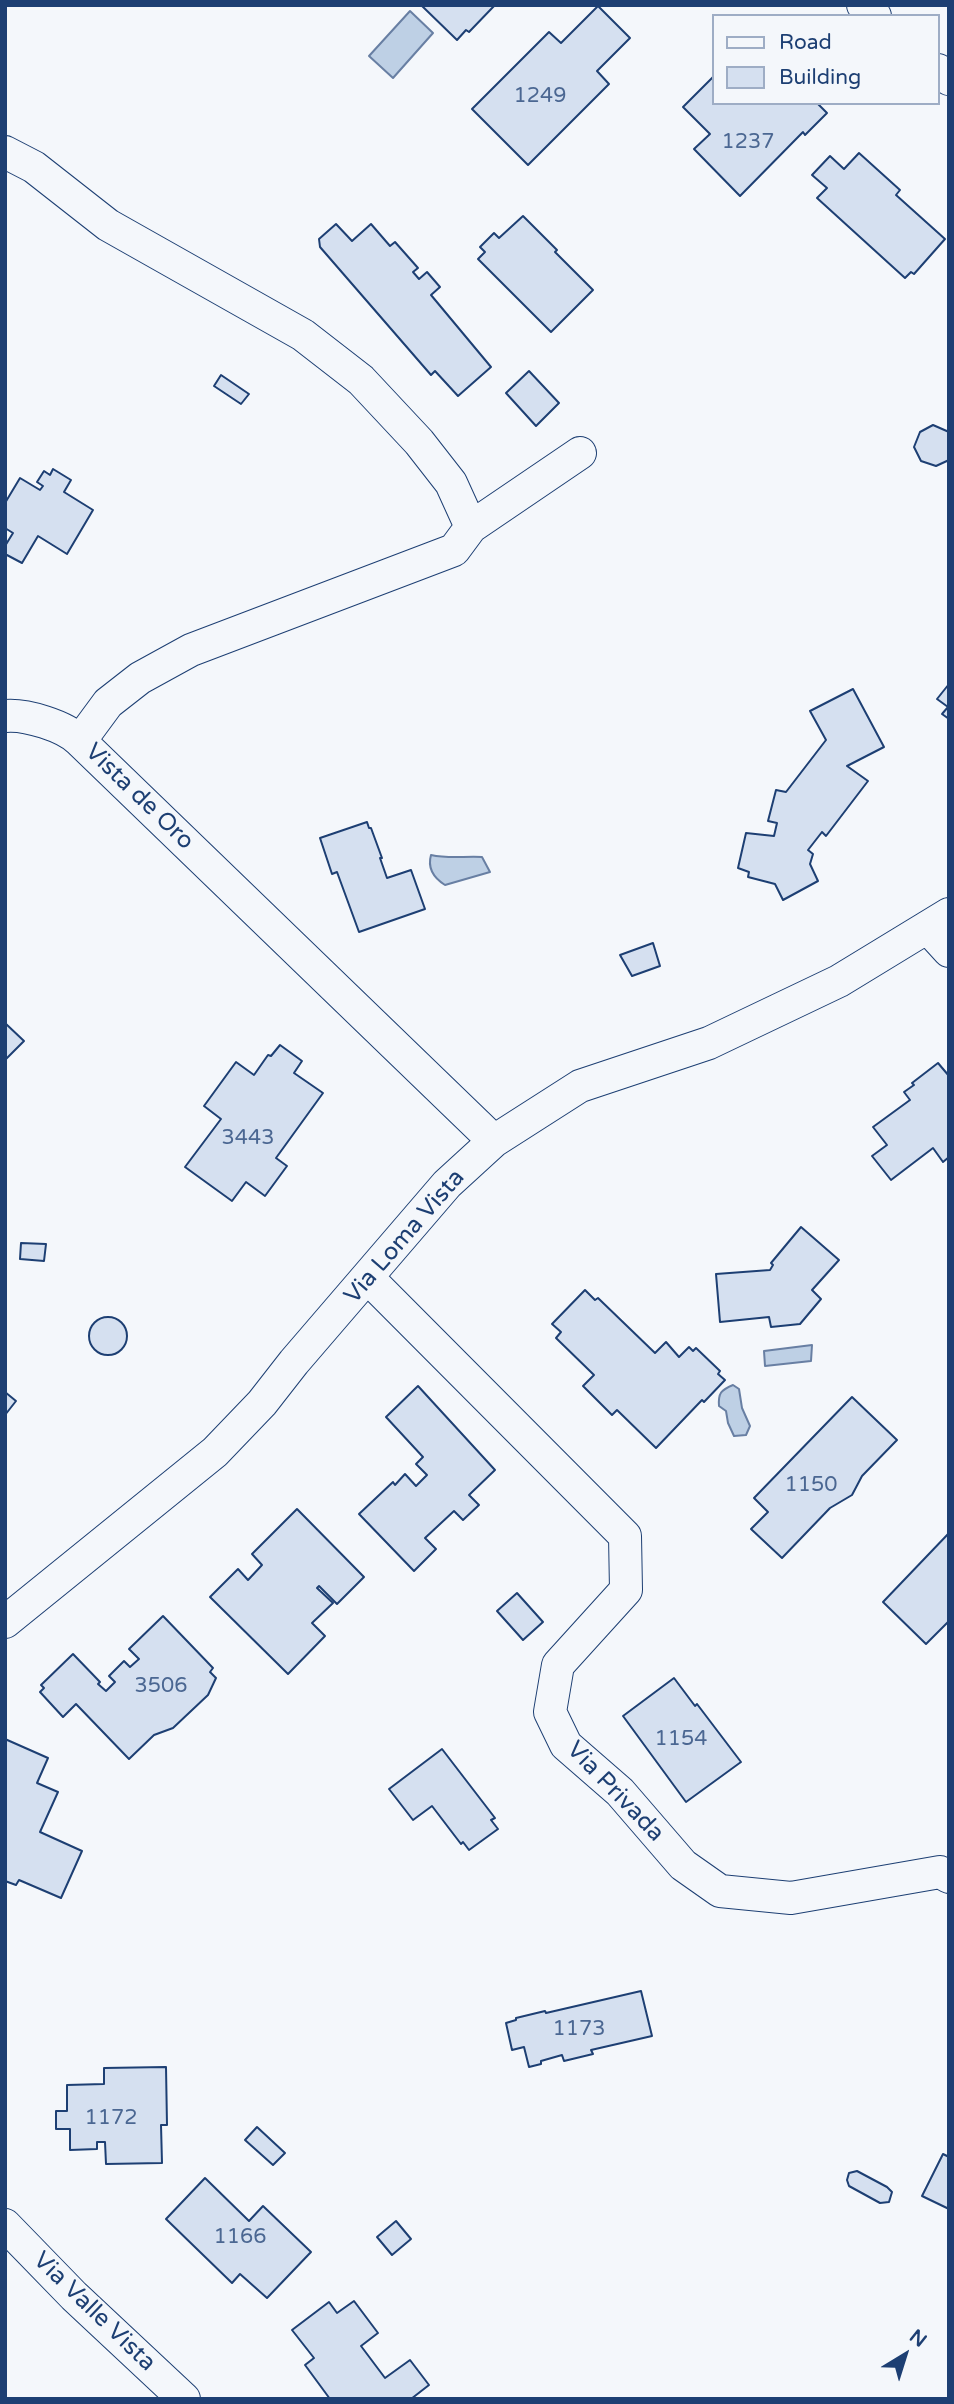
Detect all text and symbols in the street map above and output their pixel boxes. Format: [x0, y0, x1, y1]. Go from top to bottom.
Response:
legend [712, 14, 940, 105]
text: Road [779, 30, 832, 55]
text: Building [779, 65, 861, 90]
house number: 1249 [514, 83, 566, 109]
house number: 1237 [722, 129, 774, 155]
street label: Vista de Oro [79, 738, 199, 856]
house number: 3443 [222, 1125, 274, 1151]
street label: Via Loma Vista [339, 1164, 471, 1310]
house number: 1150 [785, 1472, 837, 1498]
house number: 3506 [135, 1673, 187, 1699]
house number: 1154 [655, 1726, 707, 1752]
street label: Via Privada [560, 1736, 670, 1848]
house number: 1173 [553, 2016, 605, 2042]
house number: 1172 [85, 2105, 137, 2131]
house number: 1166 [214, 2224, 266, 2250]
street label: Via Valle Vista [27, 2246, 161, 2378]
north arrow [870, 2320, 940, 2390]
text: N [905, 2325, 931, 2352]

